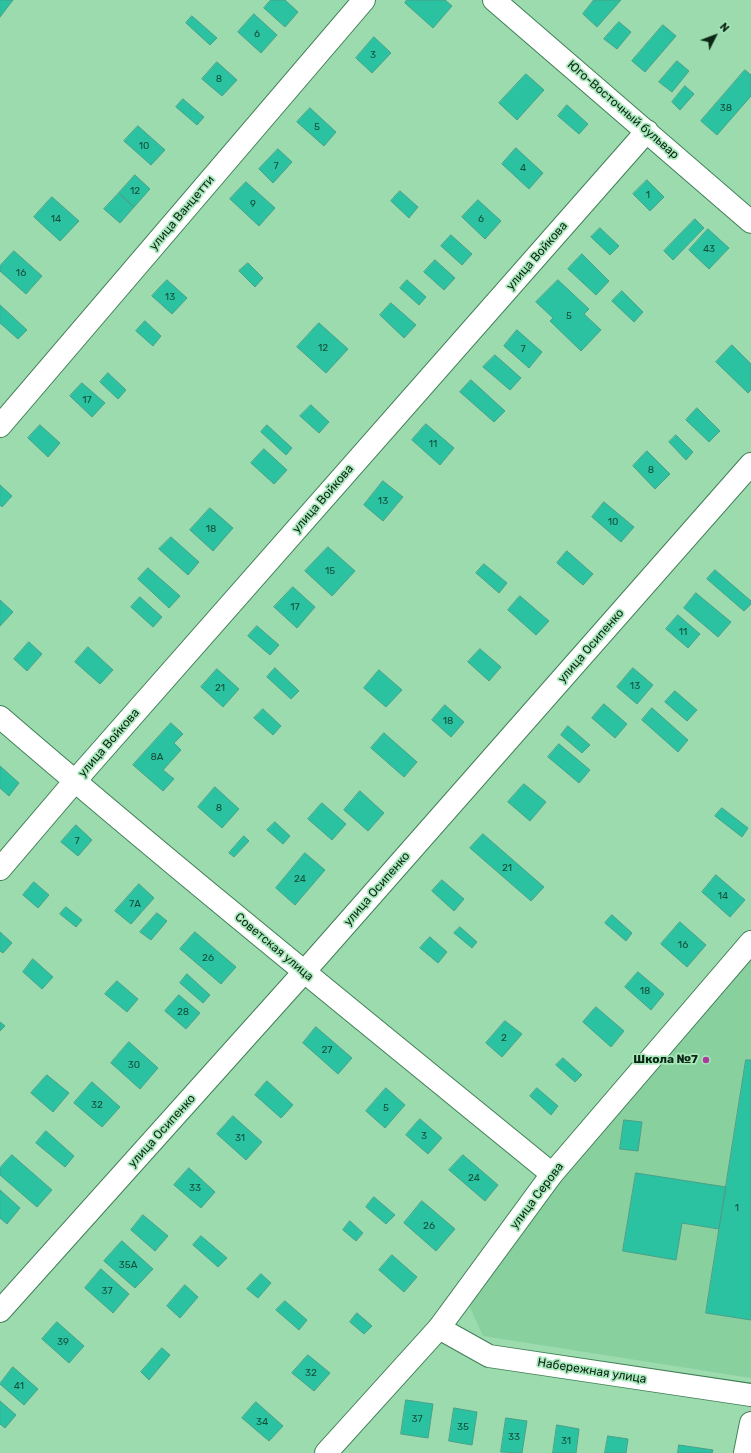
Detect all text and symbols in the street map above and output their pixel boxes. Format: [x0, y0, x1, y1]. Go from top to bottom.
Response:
north arrow [695, 16, 735, 56]
text: N [717, 20, 732, 35]
house number: 6 [254, 28, 260, 40]
house number: 3 [370, 49, 376, 61]
street label: Юго-Восточный бульвар [564, 58, 682, 162]
house number: 8 [216, 73, 222, 85]
house number: 38 [720, 102, 732, 114]
house number: 5 [314, 121, 320, 133]
house number: 10 [139, 140, 149, 152]
house number: 7 [273, 160, 279, 172]
house number: 4 [520, 162, 526, 174]
street label: улица Ванцетти [147, 173, 217, 253]
house number: 12 [130, 185, 140, 197]
house number: 1 [646, 189, 650, 201]
house number: 9 [250, 198, 256, 210]
house number: 14 [51, 213, 61, 225]
house number: 6 [478, 213, 484, 225]
street label: улица Войкова [503, 219, 571, 293]
house number: 43 [703, 243, 715, 255]
house number: 16 [16, 267, 26, 279]
house number: 13 [165, 291, 175, 303]
house number: 5 [566, 310, 572, 322]
house number: 12 [318, 342, 328, 354]
house number: 7 [520, 343, 526, 355]
house number: 17 [82, 394, 92, 406]
house number: 11 [429, 438, 437, 450]
street label: улица Войкова [289, 462, 357, 536]
house number: 8 [648, 464, 654, 476]
house number: 13 [378, 495, 388, 507]
house number: 10 [608, 516, 618, 528]
house number: 18 [206, 523, 216, 535]
house number: 15 [325, 565, 335, 577]
house number: 17 [290, 601, 300, 613]
street label: улица Осипенко [555, 606, 627, 686]
house number: 11 [679, 626, 687, 638]
house number: 13 [630, 680, 640, 692]
house number: 21 [215, 682, 225, 694]
street label: улица Войкова [75, 706, 143, 780]
house number: 18 [443, 715, 453, 727]
house number: 8А [150, 751, 164, 763]
house number: 8 [216, 802, 222, 814]
house number: 7 [74, 835, 80, 847]
street label: улица Осипенко [341, 849, 413, 929]
house number: 21 [502, 862, 512, 874]
house number: 24 [294, 873, 306, 885]
house number: 14 [718, 890, 728, 902]
house number: 7А [129, 898, 141, 910]
street label: Советская улица [232, 910, 316, 984]
house number: 16 [678, 939, 688, 951]
house number: 26 [202, 952, 214, 964]
house number: 18 [640, 985, 650, 997]
house number: 28 [177, 1006, 189, 1018]
house number: 2 [501, 1032, 507, 1044]
house number: 27 [322, 1044, 332, 1056]
place label: Школа №7 [633, 1053, 698, 1067]
marker: Школа №7 [701, 1055, 711, 1065]
house number: 30 [128, 1059, 140, 1071]
street label: улица Осипенко [125, 1091, 199, 1171]
house number: 32 [91, 1099, 103, 1111]
house number: 5 [383, 1102, 389, 1114]
house number: 3 [421, 1130, 427, 1142]
house number: 31 [235, 1132, 245, 1144]
street label: улица Серова [507, 1160, 567, 1232]
house number: 24 [468, 1172, 480, 1184]
house number: 33 [189, 1182, 201, 1194]
house number: 1 [735, 1202, 739, 1214]
house number: 26 [423, 1220, 435, 1232]
house number: 35А [119, 1259, 137, 1271]
house number: 37 [101, 1285, 113, 1297]
house number: 39 [57, 1336, 69, 1348]
street label: Набережная улица [536, 1355, 648, 1387]
house number: 32 [305, 1367, 317, 1379]
house number: 41 [14, 1380, 24, 1392]
house number: 37 [411, 1413, 423, 1425]
house number: 34 [256, 1416, 268, 1428]
house number: 35 [457, 1421, 469, 1433]
house number: 33 [508, 1431, 520, 1443]
house number: 31 [561, 1435, 571, 1447]

